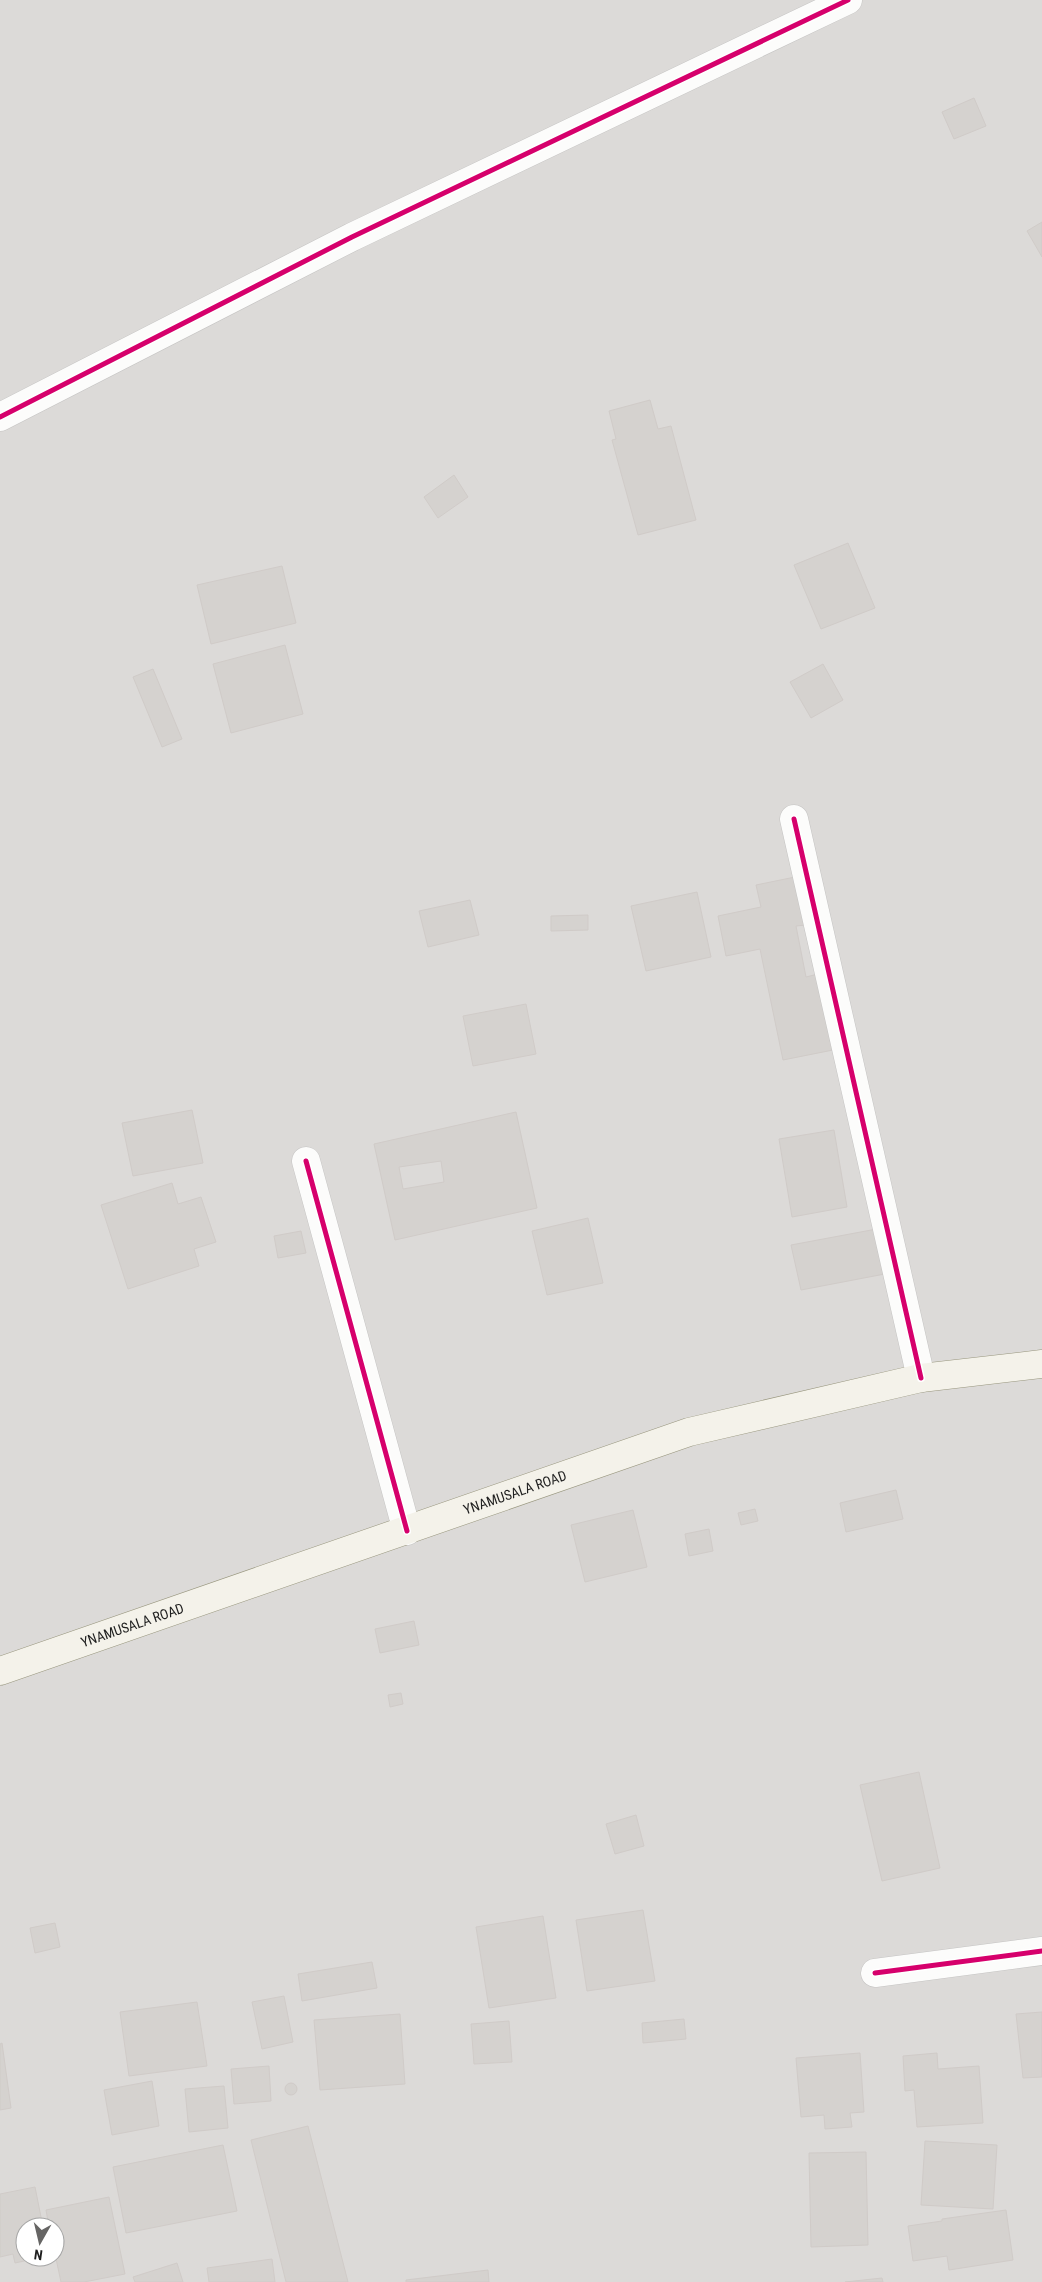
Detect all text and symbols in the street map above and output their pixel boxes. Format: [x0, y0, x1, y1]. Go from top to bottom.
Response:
street label: YNAMUSALA ROAD [461, 1467, 569, 1518]
street label: YNAMUSALA ROAD [79, 1600, 186, 1650]
north arrow [15, 2217, 65, 2267]
text: N [33, 2246, 44, 2263]

